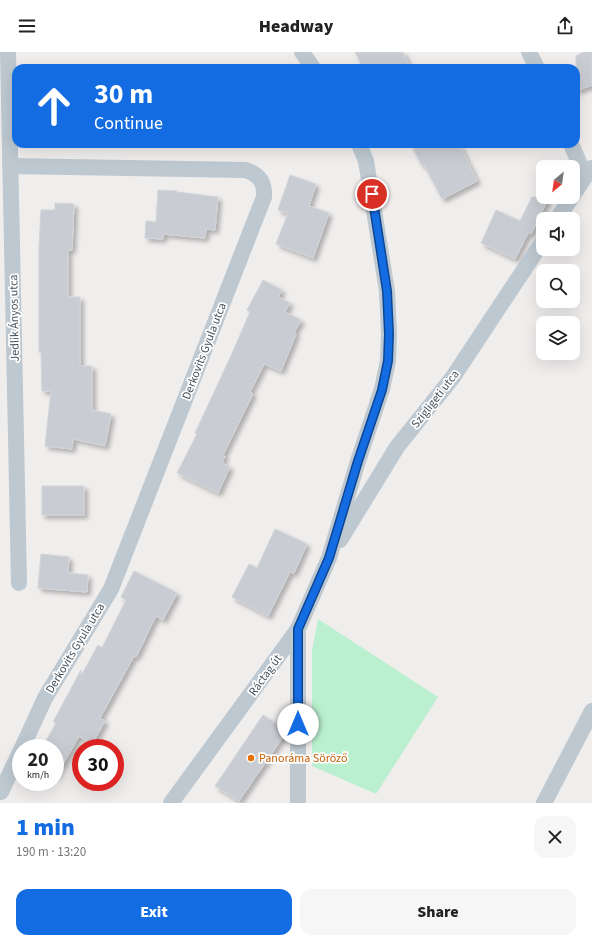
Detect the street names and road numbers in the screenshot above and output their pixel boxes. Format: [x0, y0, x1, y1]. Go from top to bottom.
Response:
street label: Jedlik Ányos utca [5, 274, 24, 362]
street label: Derkovits Gyula utca [178, 300, 231, 402]
street label: Szigligeti utca [407, 367, 463, 432]
street label: Derkovits Gyula utca [42, 600, 109, 697]
street label: Ráctag út [245, 651, 286, 699]

